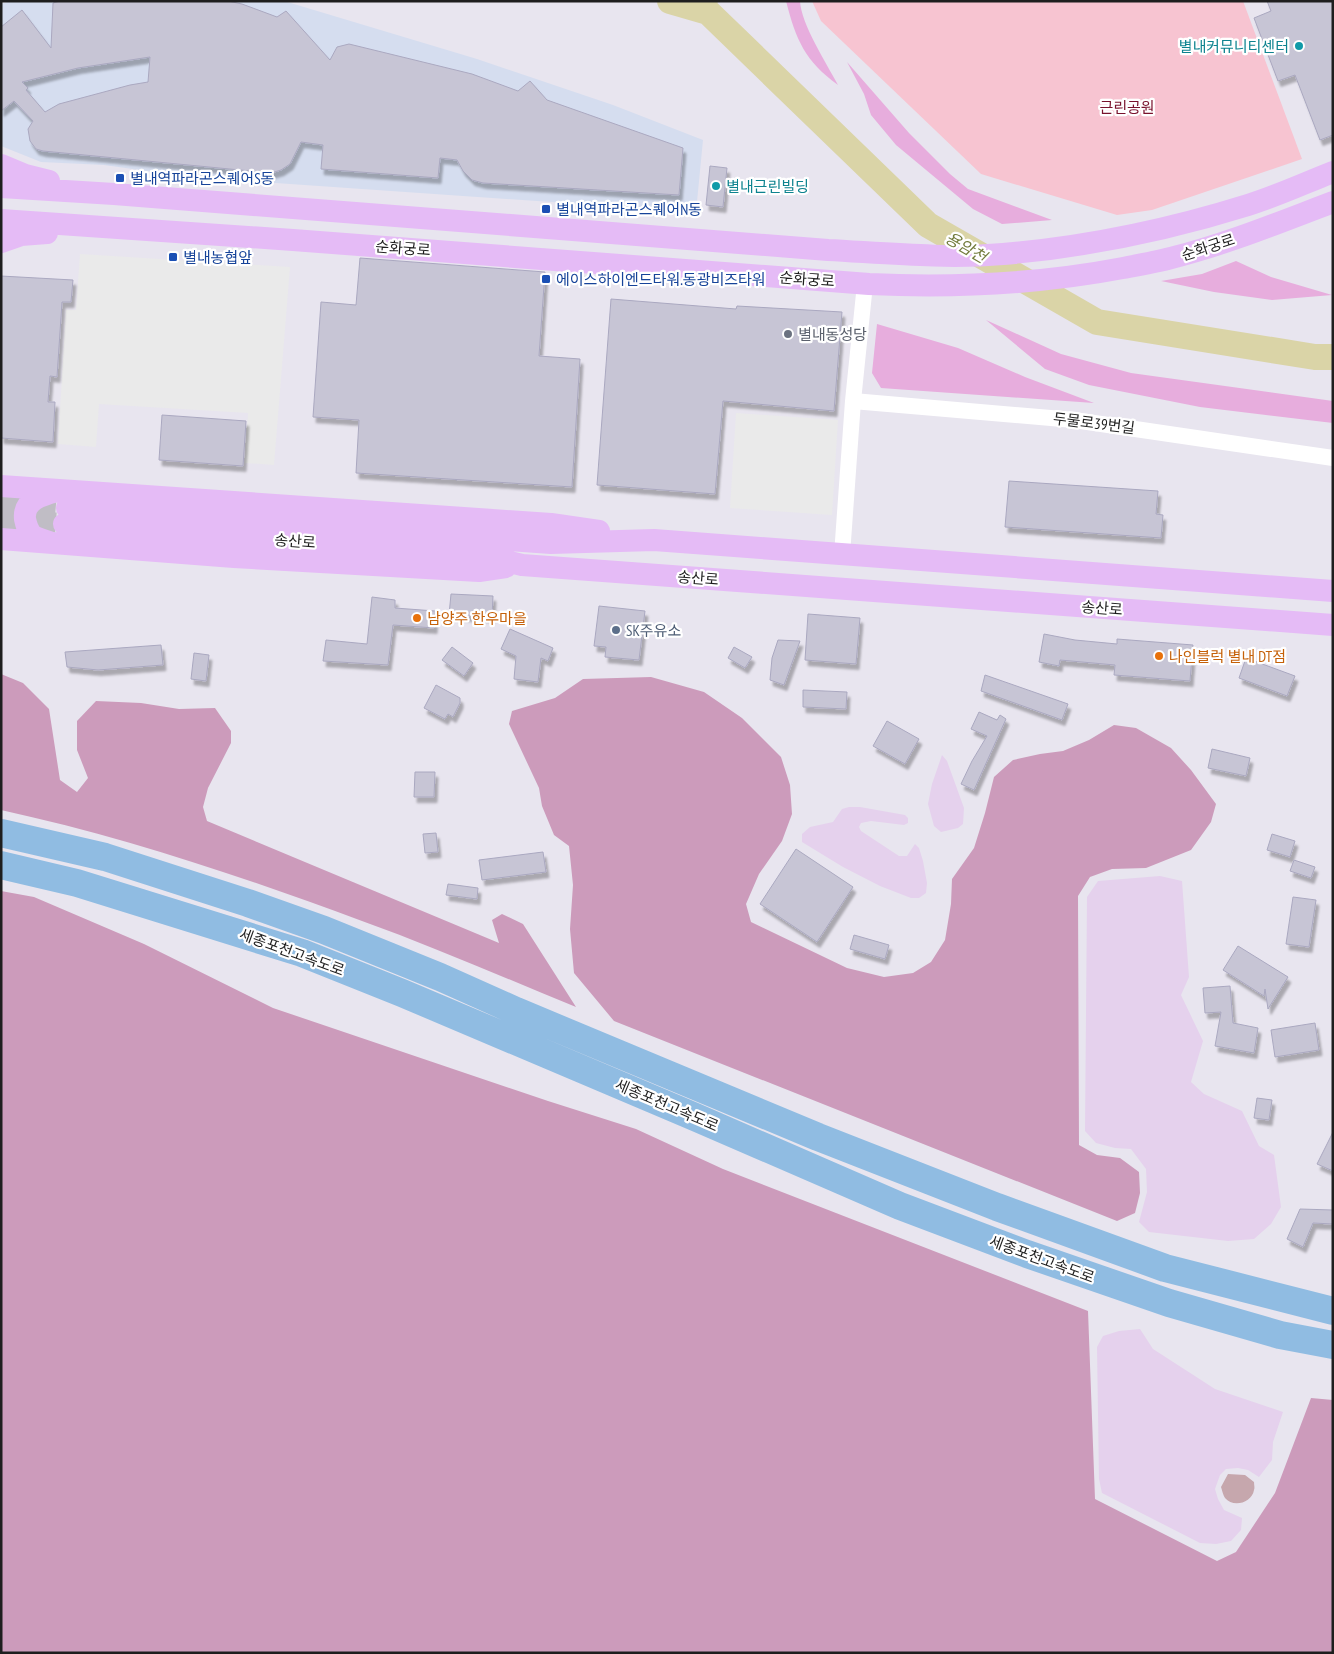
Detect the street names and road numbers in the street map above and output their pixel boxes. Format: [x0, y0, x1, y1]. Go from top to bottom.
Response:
street label: 순화궁로 [1179, 229, 1237, 265]
street label: 순화궁로 [375, 237, 431, 259]
street label: 순화궁로 [779, 268, 835, 290]
street label: 두물로39번길 [1052, 409, 1136, 437]
street label: 송산로 [274, 530, 316, 552]
street label: 송산로 [677, 567, 719, 589]
street label: 송산로 [1081, 597, 1123, 619]
street label: 세종포천고속도로 [237, 924, 347, 980]
street label: 세종포천고속도로 [612, 1075, 722, 1135]
street label: 세종포천고속도로 [987, 1231, 1097, 1287]

